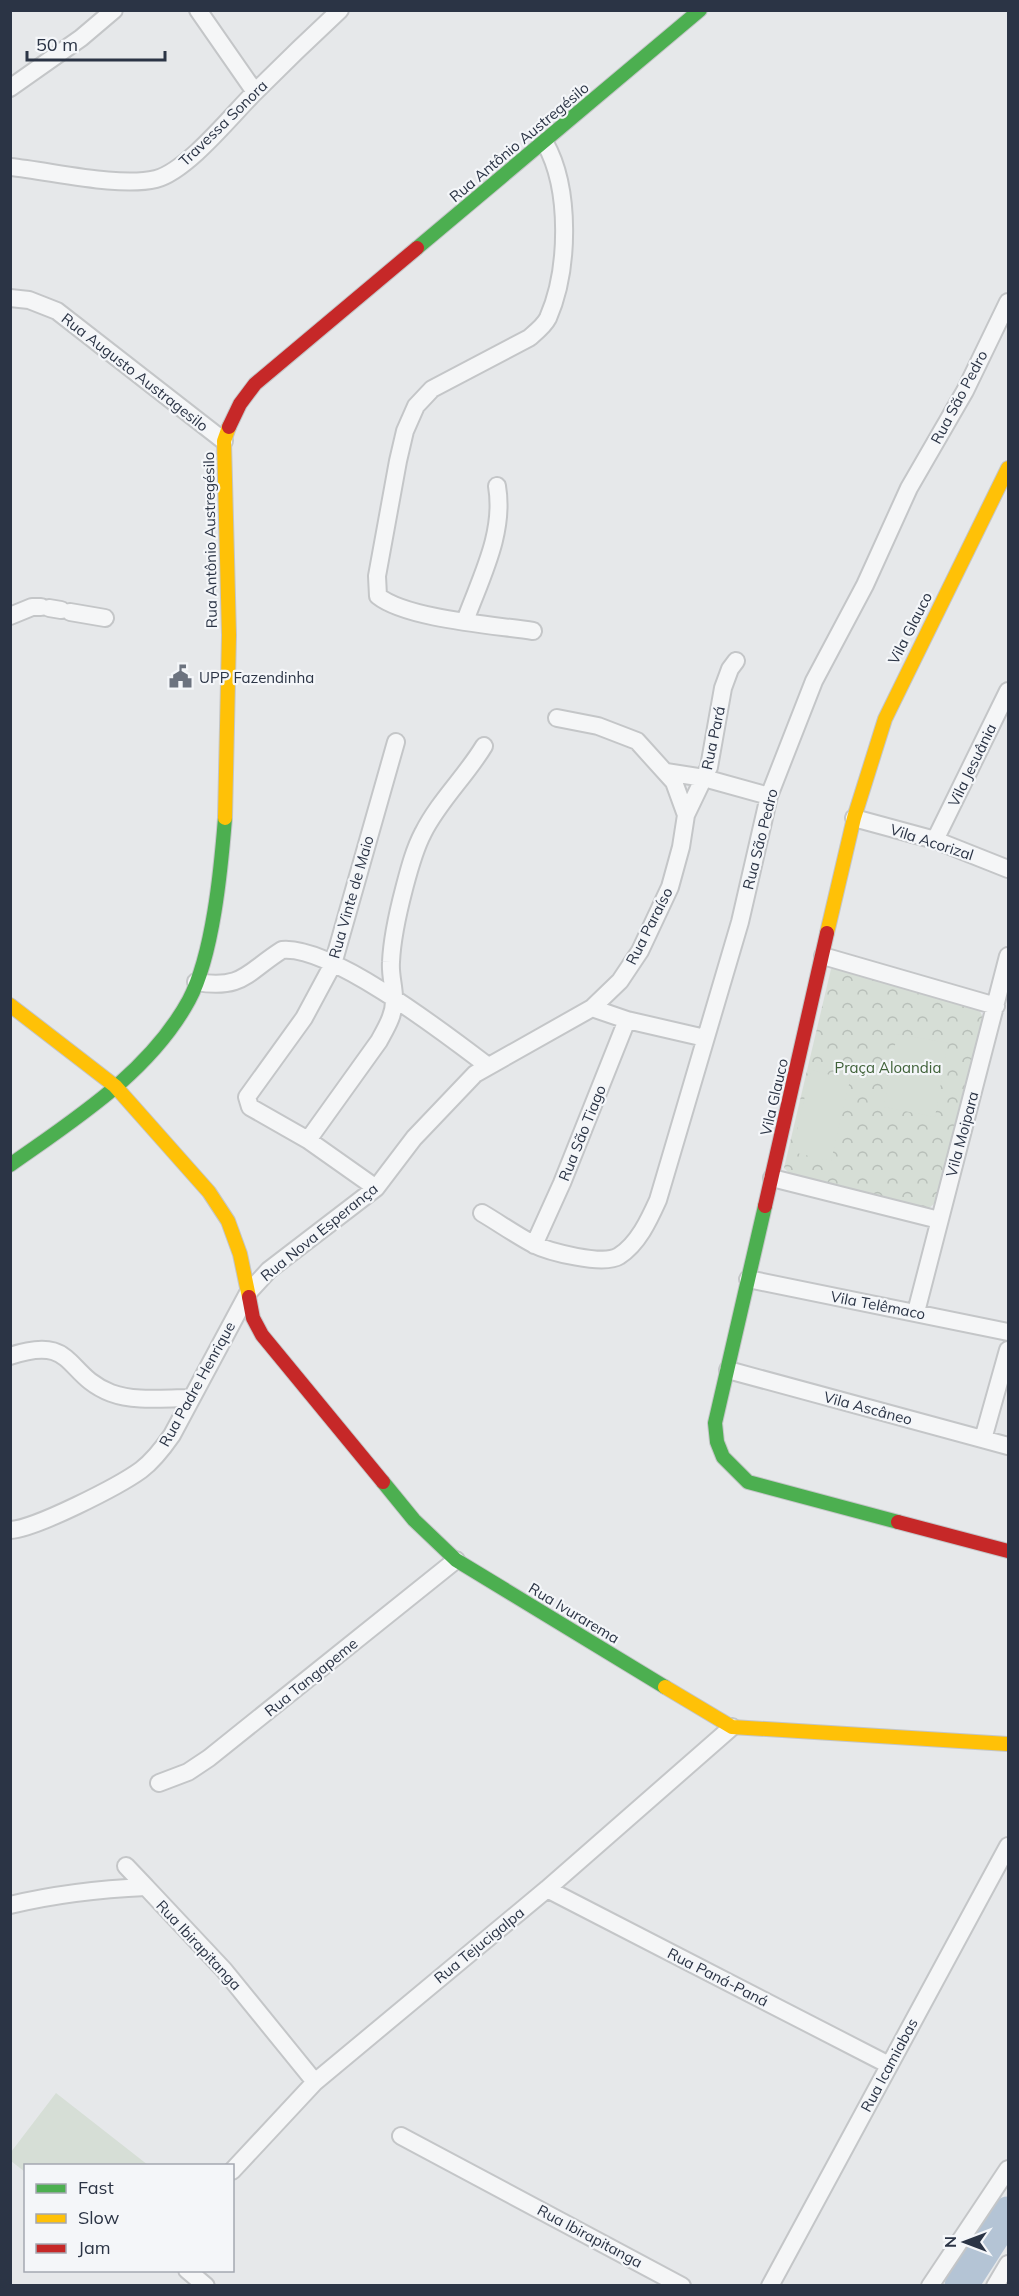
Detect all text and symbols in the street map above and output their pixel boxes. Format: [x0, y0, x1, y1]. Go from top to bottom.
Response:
scale bar [27, 24, 165, 62]
text: 50 m [36, 33, 78, 56]
street label: Travessa Sonora [175, 76, 271, 170]
street label: Rua Antônio Austregésilo [445, 78, 593, 206]
street label: Rua Augusto Austragesilo [58, 309, 212, 435]
street label: Rua São Pedro [926, 347, 992, 447]
street label: Rua Antônio Austregésilo [199, 452, 221, 628]
street label: Vila Glauco [884, 589, 936, 667]
public building icon: UPP Fazendinha [168, 664, 194, 690]
place label: UPP Fazendinha [199, 668, 314, 687]
street label: Rua Pará [697, 704, 729, 772]
street label: Vila Jesuânia [944, 720, 1000, 810]
street label: Rua São Pedro [738, 787, 782, 891]
street label: Vila Acorizal [888, 820, 976, 864]
street label: Rua Vinte de Maio [324, 833, 378, 961]
street label: Rua Paraíso [621, 884, 677, 968]
street label: Vila Glauco [756, 1057, 792, 1137]
park label: Praça Aloandia [835, 1058, 941, 1077]
street label: Rua São Tiago [554, 1082, 610, 1184]
street label: Vila Moipara [941, 1089, 983, 1179]
street label: Rua Nova Esperança [257, 1179, 381, 1285]
street label: Vila Telêmaco [829, 1286, 927, 1324]
street label: Rua Padre Henrique [155, 1318, 239, 1450]
street label: Vila Ascâneo [822, 1387, 914, 1429]
street label: Rua Ivurarema [525, 1578, 623, 1648]
street label: Rua Tangapeme [261, 1634, 361, 1720]
street label: Rua Ibirapitanga [152, 1896, 246, 1994]
street label: Rua Tejucigalpa [430, 1903, 528, 1987]
street label: Rua Paná-Paná [664, 1943, 772, 2011]
street label: Rua Icamiabas [856, 2015, 922, 2115]
legend [24, 2164, 234, 2272]
text: Fast [78, 2176, 114, 2199]
street label: Rua Ibirapitanga [534, 2200, 646, 2272]
text: Slow [78, 2206, 120, 2229]
north arrow [935, 2212, 995, 2272]
text: Jam [78, 2236, 111, 2259]
text: N [940, 2236, 960, 2248]

